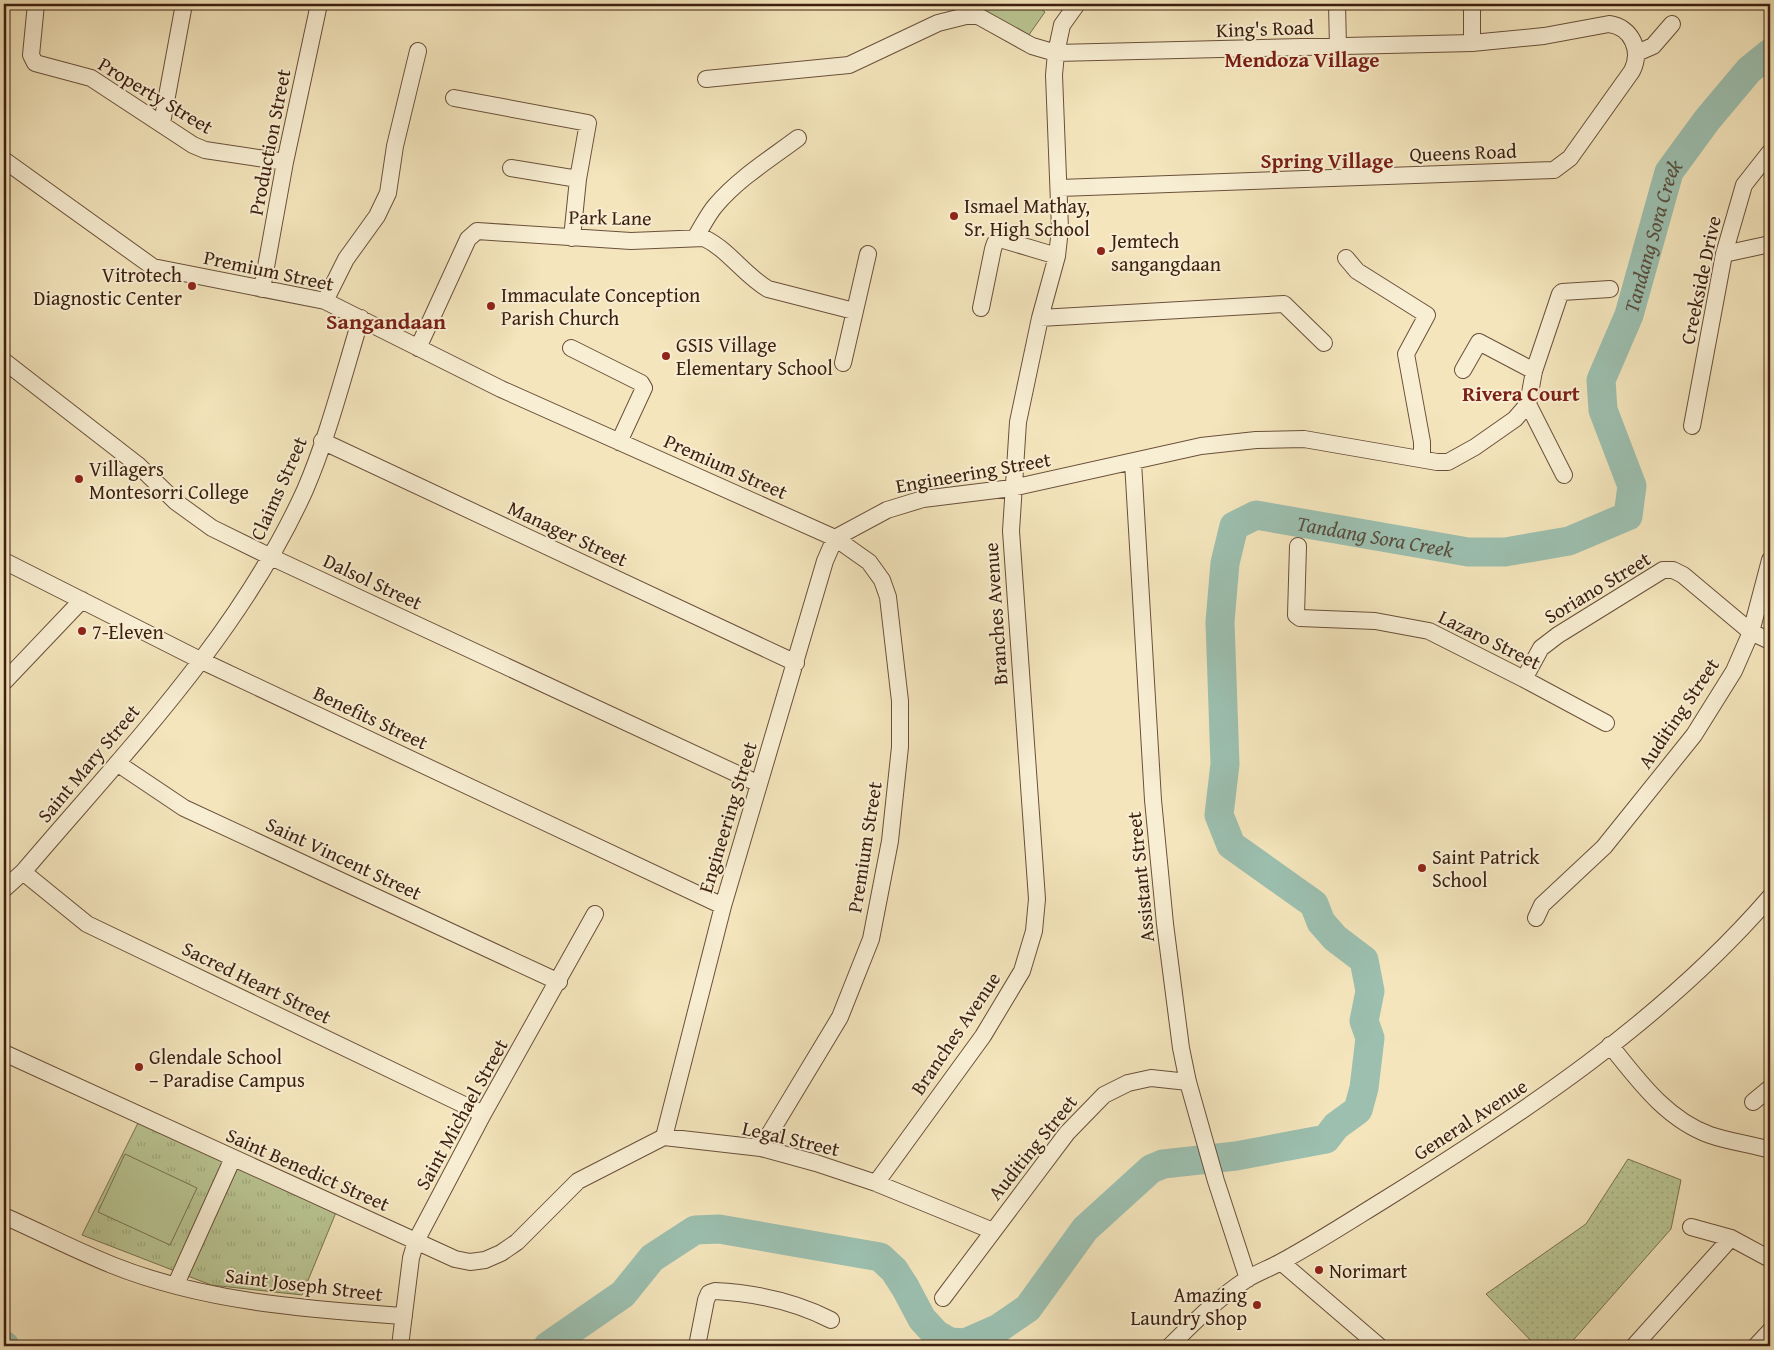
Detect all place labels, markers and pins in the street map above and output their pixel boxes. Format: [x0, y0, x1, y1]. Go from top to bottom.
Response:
place label: Ismael Mathay, Sr. High School [964, 191, 1090, 243]
marker: Ismael Mathay, Sr. High School [948, 210, 960, 222]
place label: Jemtech sangangdaan [1108, 226, 1221, 278]
marker: Jemtech sangangdaan [1095, 245, 1107, 257]
place label: Vitrotech Diagnostic Center [33, 260, 182, 312]
marker: Vitrotech Diagnostic Center [186, 280, 198, 292]
place label: Immaculate Conception Parish Church [501, 280, 700, 332]
marker: Immaculate Conception Parish Church [485, 300, 497, 312]
place label: GSIS Village Elementary School [676, 330, 833, 382]
marker: GSIS Village Elementary School [660, 350, 672, 362]
place label: Villagers Montesorri College [89, 454, 249, 506]
marker: Villagers Montesorri College [73, 473, 85, 485]
place label: 7-Eleven [92, 617, 164, 646]
marker: 7-Eleven [76, 625, 88, 637]
place label: Saint Patrick School [1432, 842, 1540, 894]
marker: Saint Patrick School [1416, 862, 1428, 874]
place label: Glendale School – Paradise Campus [149, 1042, 305, 1094]
marker: Glendale School – Paradise Campus [133, 1061, 145, 1073]
place label: Norimart [1329, 1256, 1407, 1285]
marker: Norimart [1313, 1264, 1325, 1276]
place label: Amazing Laundry Shop [1130, 1280, 1247, 1332]
marker: Amazing Laundry Shop [1251, 1299, 1263, 1311]

